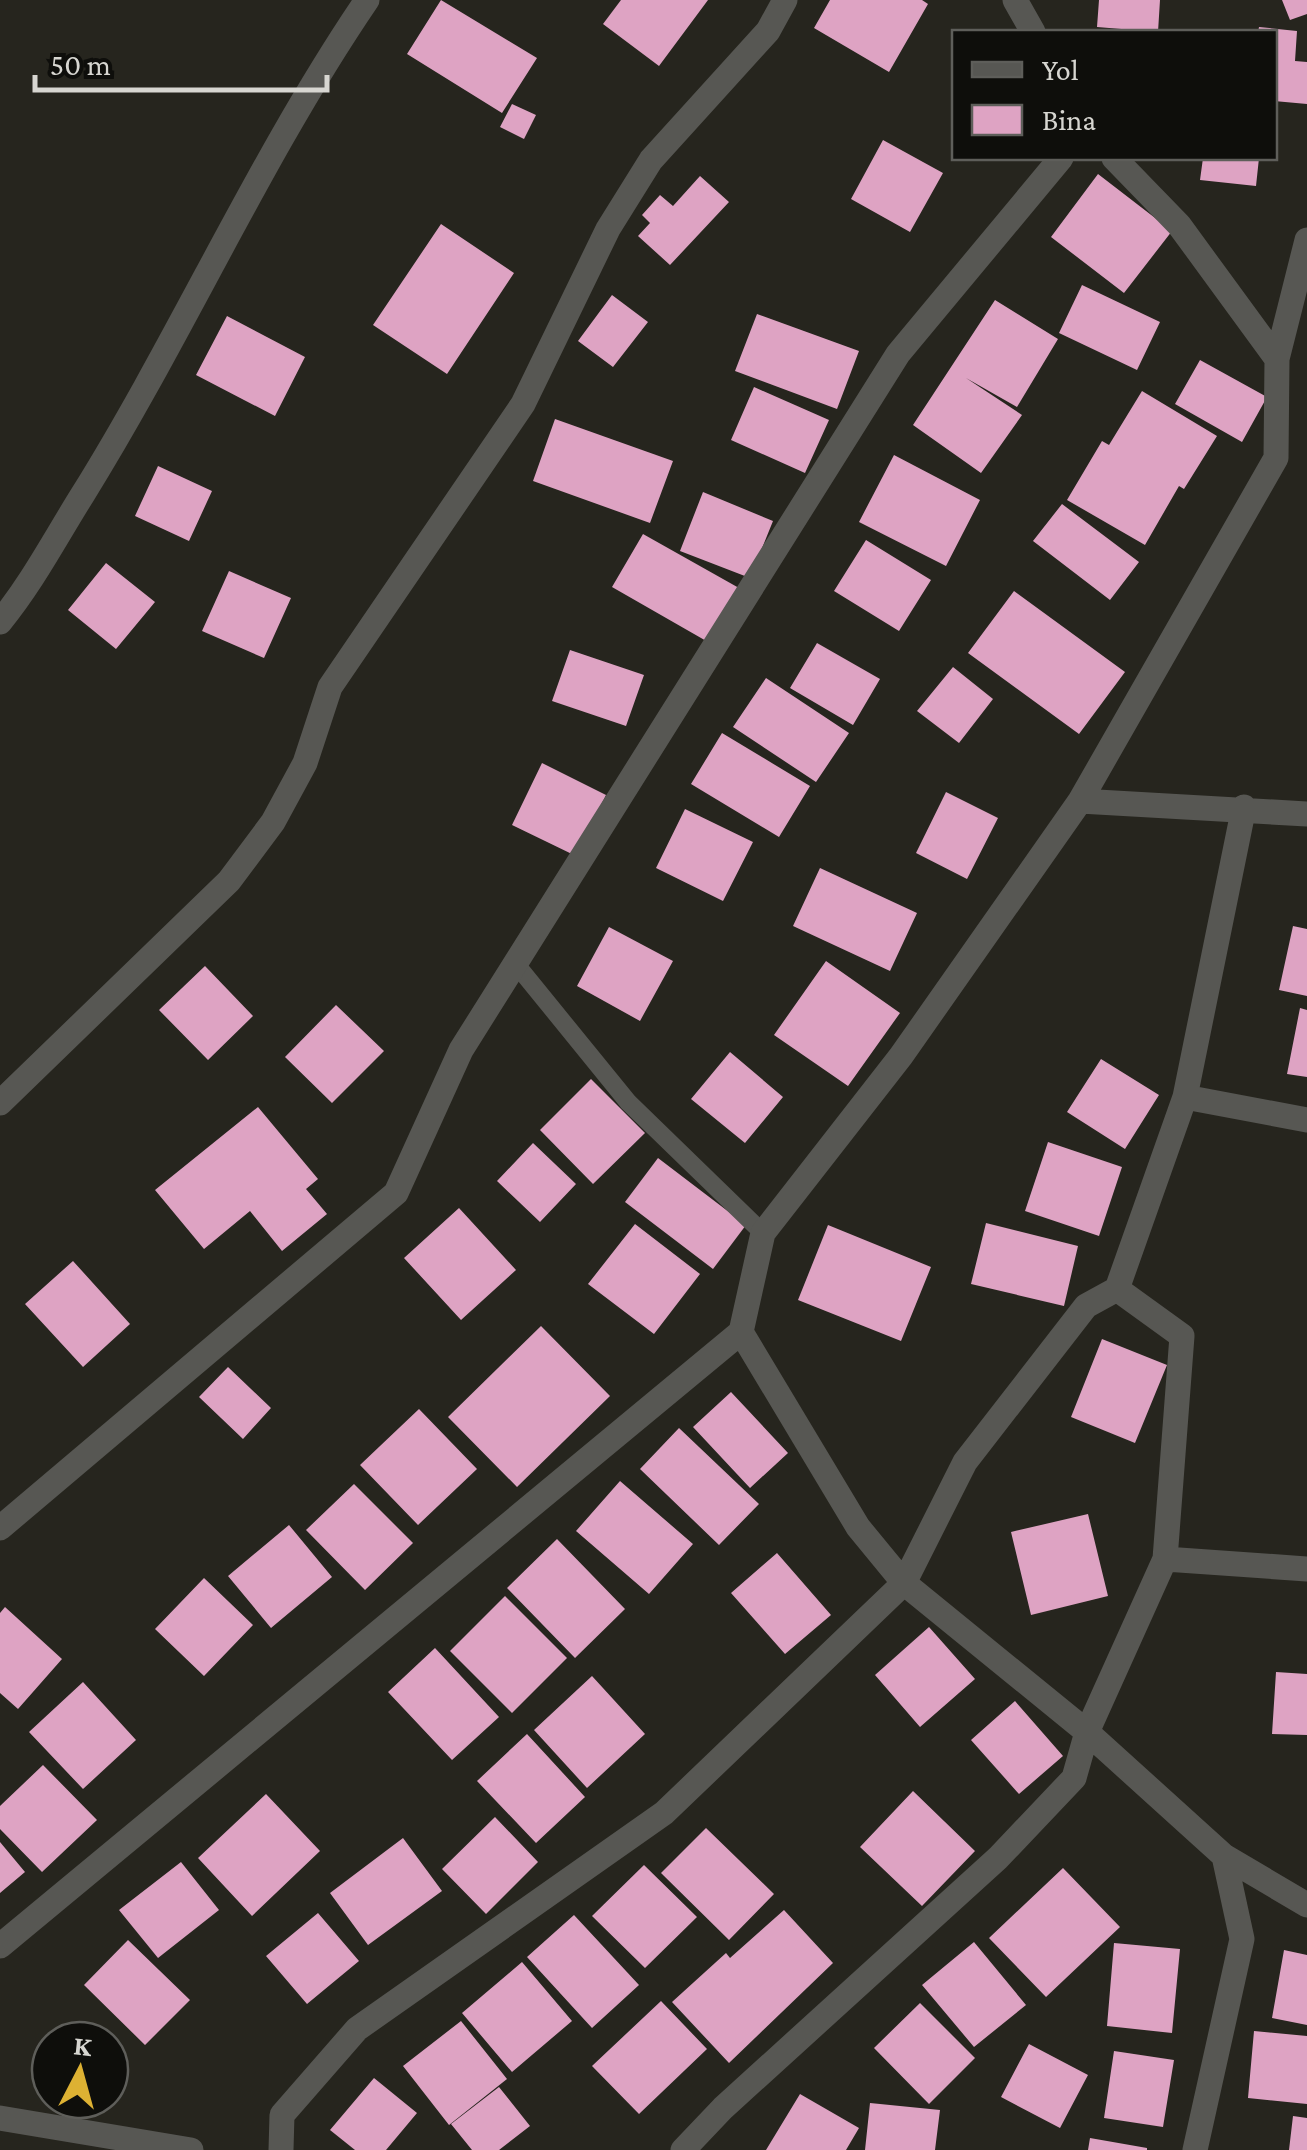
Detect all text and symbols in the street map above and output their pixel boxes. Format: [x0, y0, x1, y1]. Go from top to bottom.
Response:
scale bar [35, 30, 328, 92]
legend [952, 30, 1277, 160]
text: 50 m [50, 48, 111, 81]
text: Yol [1042, 53, 1079, 86]
text: Bina [1042, 103, 1096, 136]
north arrow [30, 2020, 130, 2120]
text: K [72, 2029, 94, 2062]

